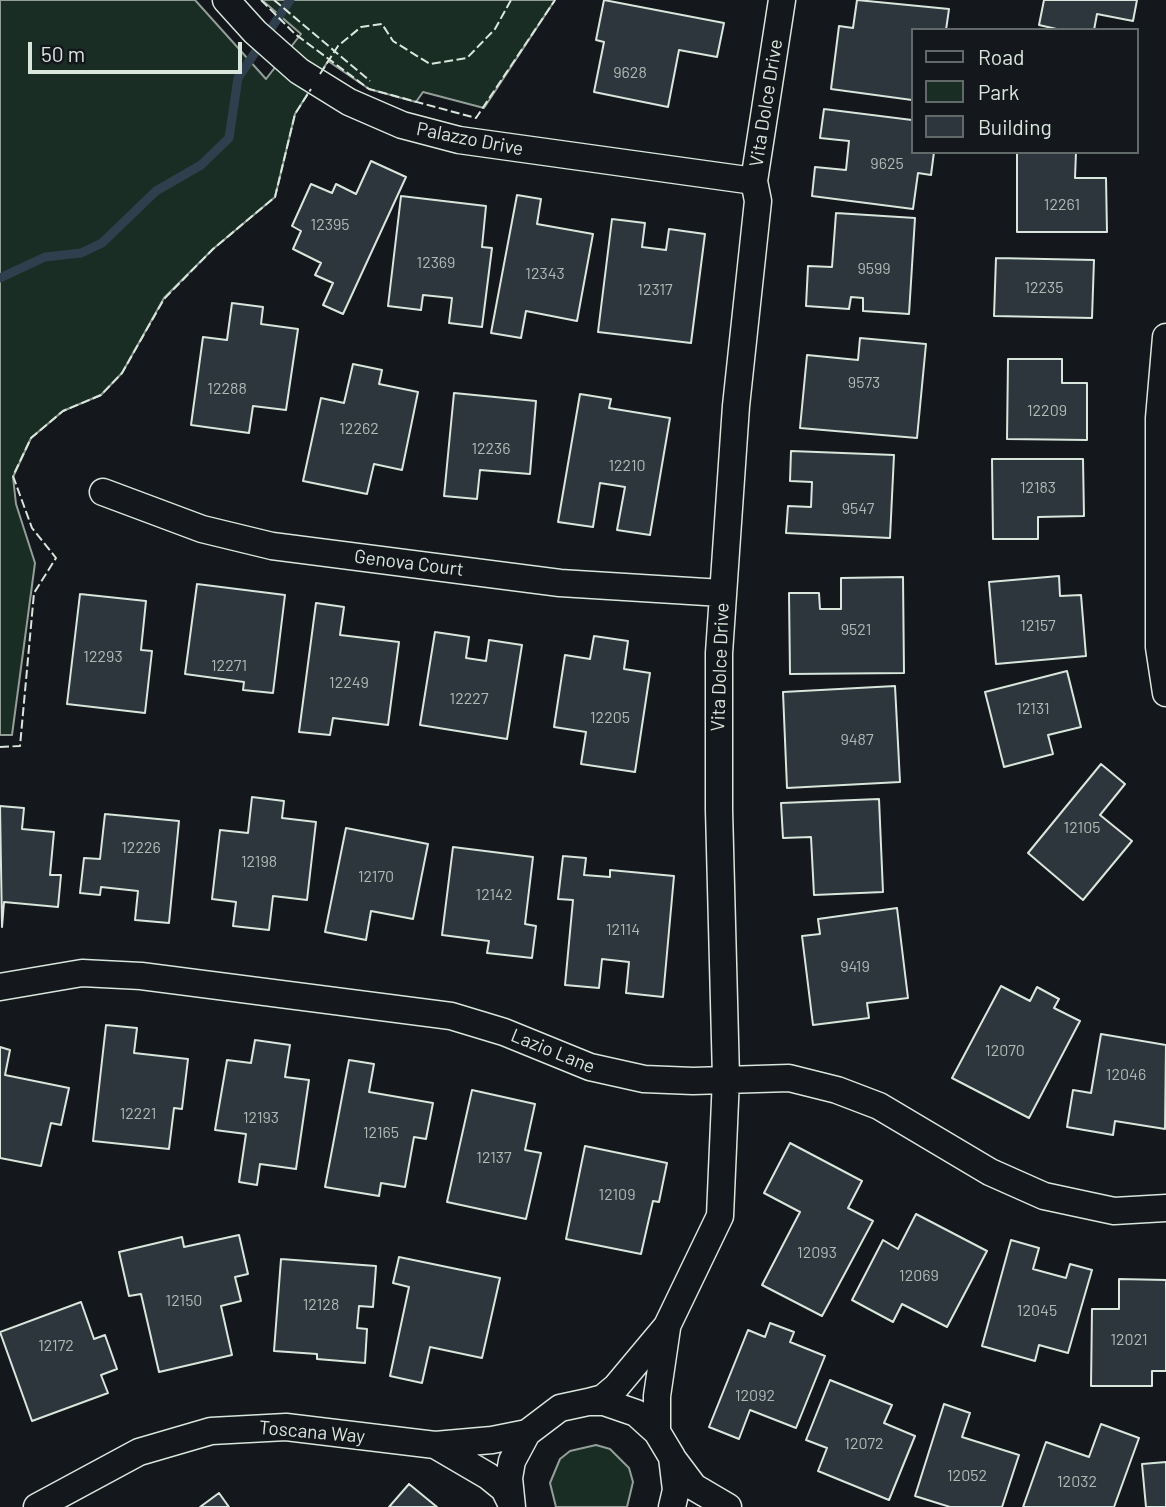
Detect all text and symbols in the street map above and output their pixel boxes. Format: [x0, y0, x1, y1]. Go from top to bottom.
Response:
scale bar [32, 28, 245, 72]
legend [911, 28, 1138, 154]
street label: Vita Dolce Drive [745, 38, 787, 168]
text: 50 m [41, 41, 85, 66]
text: Road [978, 44, 1024, 69]
house number: 9628 [613, 63, 647, 83]
text: Park [978, 79, 1019, 104]
text: Building [978, 114, 1052, 139]
street label: Palazzo Drive [415, 117, 525, 161]
house number: 9625 [870, 154, 904, 174]
house number: 12261 [1044, 195, 1080, 215]
house number: 12395 [311, 215, 349, 235]
house number: 12369 [417, 253, 455, 273]
house number: 9599 [857, 259, 891, 279]
house number: 12343 [525, 264, 565, 284]
house number: 12235 [1024, 278, 1064, 298]
house number: 12317 [637, 280, 673, 300]
house number: 9573 [848, 373, 880, 393]
house number: 12288 [207, 379, 247, 399]
house number: 12209 [1027, 401, 1067, 421]
house number: 12262 [339, 419, 379, 439]
house number: 12236 [471, 439, 511, 459]
house number: 12210 [608, 456, 646, 476]
house number: 12183 [1020, 478, 1056, 498]
house number: 9547 [842, 499, 874, 519]
street label: Genova Court [353, 545, 465, 581]
street label: Vita Dolce Drive [706, 602, 734, 732]
house number: 12157 [1020, 616, 1056, 636]
house number: 9521 [841, 620, 871, 640]
house number: 12293 [83, 647, 123, 667]
house number: 12271 [211, 656, 247, 676]
house number: 12249 [329, 673, 369, 693]
house number: 12227 [450, 689, 488, 709]
house number: 12131 [1016, 699, 1050, 719]
house number: 12205 [590, 708, 630, 728]
house number: 9487 [840, 730, 874, 750]
house number: 12105 [1064, 818, 1100, 838]
house number: 12226 [121, 838, 161, 858]
house number: 12198 [241, 852, 277, 872]
house number: 12170 [358, 867, 394, 887]
house number: 12142 [476, 885, 512, 905]
house number: 12114 [606, 920, 640, 940]
house number: 9419 [840, 957, 870, 977]
street label: Lazio Lane [508, 1024, 598, 1078]
house number: 12070 [985, 1041, 1025, 1061]
house number: 12046 [1106, 1065, 1146, 1085]
house number: 12221 [120, 1104, 156, 1124]
house number: 12193 [243, 1108, 279, 1128]
house number: 12165 [363, 1123, 399, 1143]
house number: 12137 [476, 1148, 512, 1168]
house number: 12109 [599, 1185, 635, 1205]
house number: 12093 [797, 1243, 837, 1263]
house number: 12069 [899, 1266, 939, 1286]
house number: 12150 [166, 1291, 202, 1311]
house number: 12128 [303, 1295, 339, 1315]
house number: 12045 [1017, 1301, 1057, 1321]
house number: 12021 [1110, 1330, 1148, 1350]
house number: 12172 [38, 1336, 74, 1356]
house number: 12092 [735, 1386, 775, 1406]
street label: Toscana Way [258, 1416, 366, 1448]
house number: 12072 [844, 1434, 884, 1454]
house number: 12052 [947, 1466, 987, 1486]
house number: 12032 [1057, 1472, 1097, 1492]

